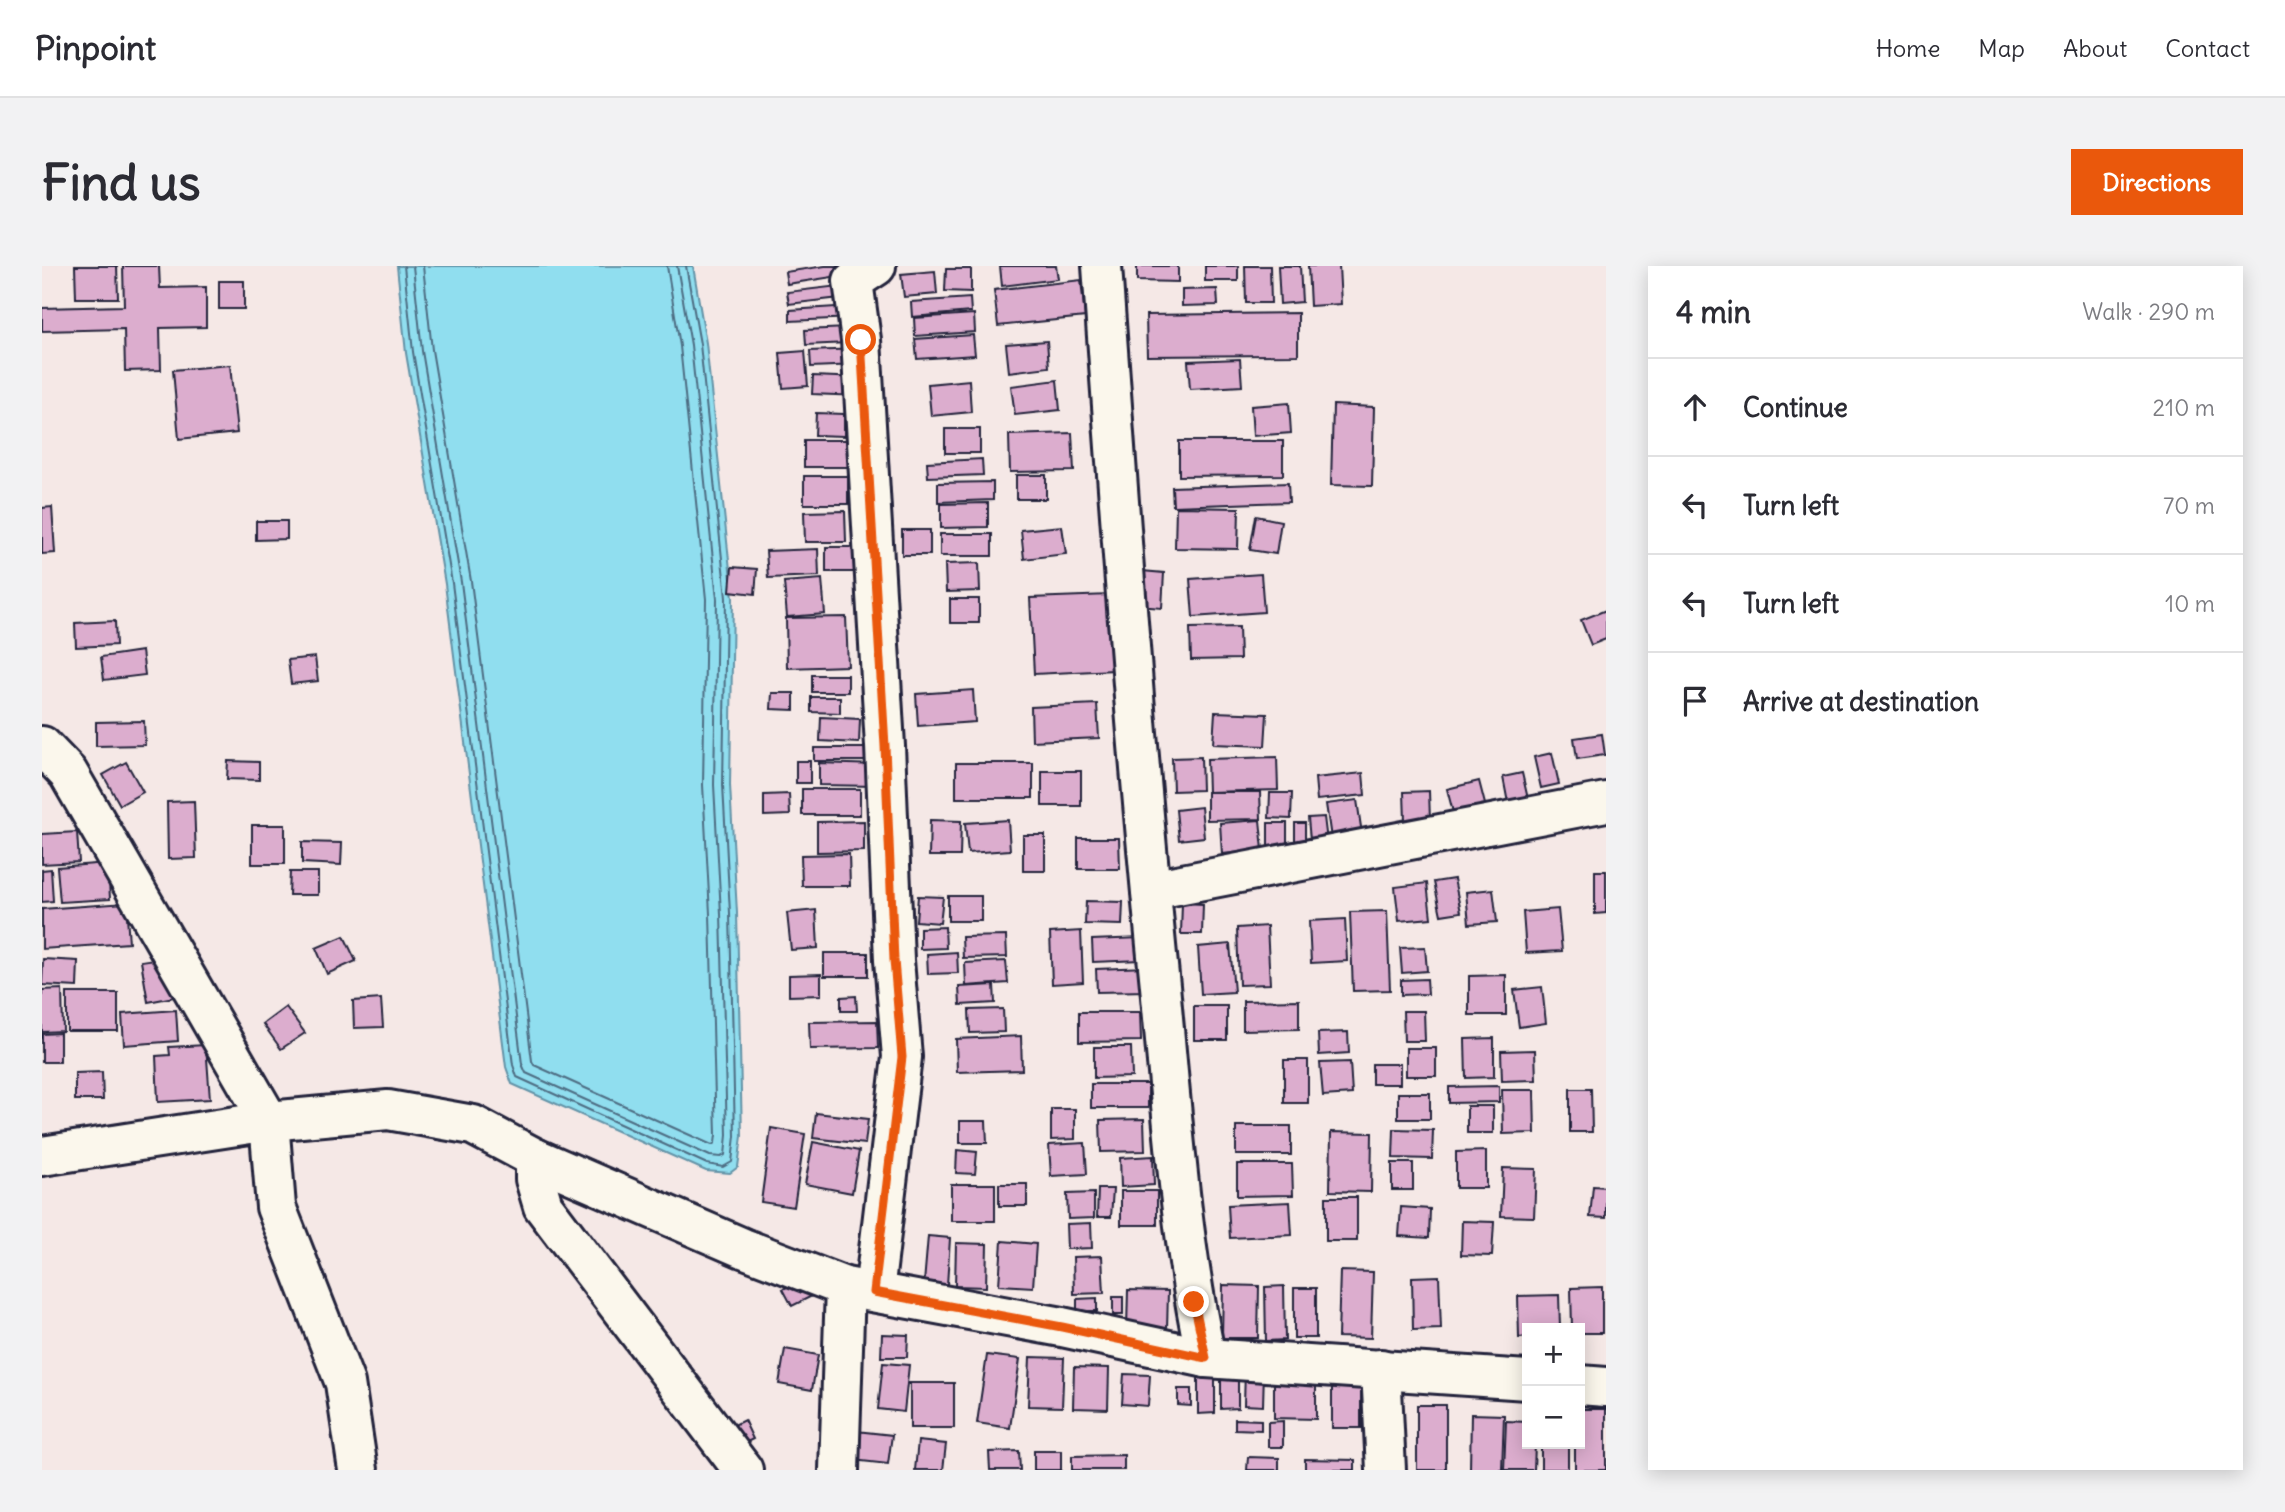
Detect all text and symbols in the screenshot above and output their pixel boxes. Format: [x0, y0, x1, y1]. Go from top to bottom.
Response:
text: Pinpoint [35, 27, 156, 69]
text: Home [1876, 33, 1940, 63]
text: Map [1978, 33, 2025, 63]
text: About [2063, 33, 2127, 63]
text: Contact [2165, 33, 2250, 63]
button: Directions [2071, 149, 2243, 215]
text: Find us [42, 152, 200, 213]
text: 4 min [1676, 293, 1751, 331]
text: Walk · 290 m [2082, 297, 2215, 326]
route start [845, 324, 876, 355]
icon: ahead [1676, 388, 1714, 426]
text: Continue [1743, 391, 1848, 424]
text: 210 m [2152, 393, 2215, 422]
icon: left [1676, 486, 1714, 524]
text: Turn left [1743, 489, 1839, 522]
text: 70 m [2163, 491, 2215, 520]
icon: left [1676, 584, 1714, 622]
text: Turn left [1743, 587, 1839, 620]
text: 10 m [2165, 589, 2215, 618]
icon: arrive [1676, 682, 1714, 720]
text: Arrive at destination [1743, 685, 1979, 718]
route end [1178, 1286, 1209, 1317]
map controls [1522, 1323, 1585, 1449]
button: + [1522, 1323, 1585, 1386]
button: − [1522, 1386, 1585, 1449]

